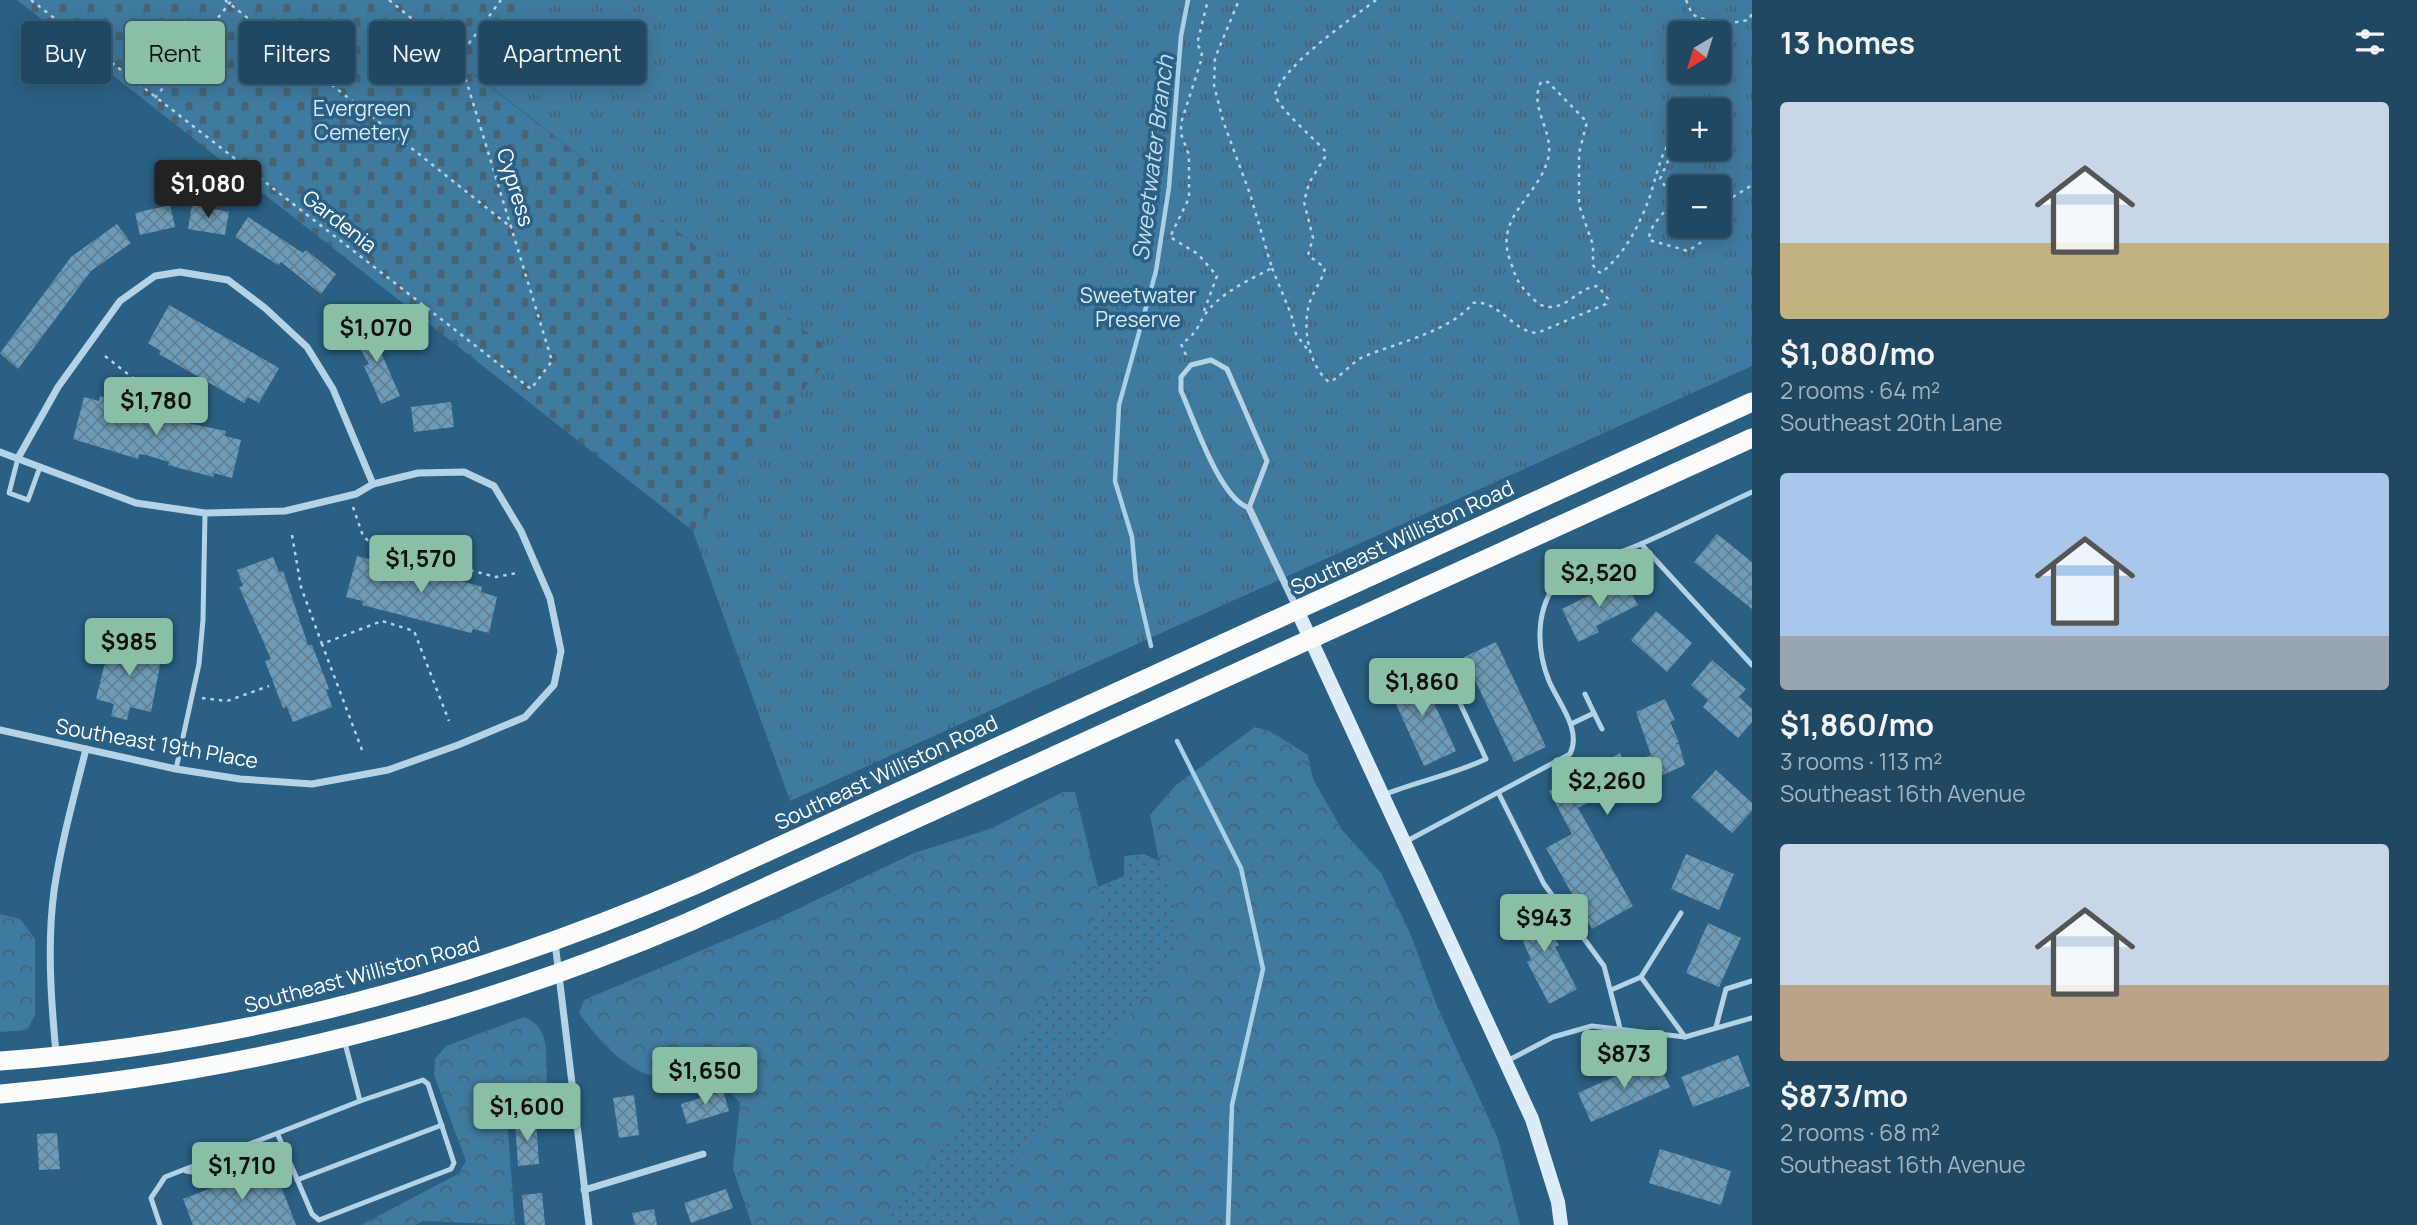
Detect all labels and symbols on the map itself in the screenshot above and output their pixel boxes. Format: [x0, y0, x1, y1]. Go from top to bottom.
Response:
north arrow [1668, 21, 1731, 84]
water label: Sweetwater Branch [1124, 52, 1181, 263]
park label: Evergreen Cemetery [313, 94, 411, 146]
street label: Cypress [491, 145, 541, 229]
pin: $1,080 [151, 160, 265, 220]
street label: Gardenia [297, 183, 383, 259]
park label: Sweetwater Preserve [1080, 281, 1197, 333]
pin: $1,070 [319, 304, 433, 364]
pin: $1,780 [99, 378, 213, 437]
street label: Southeast Williston Road [1286, 473, 1518, 601]
pin: $1,570 [364, 536, 478, 595]
pin: $2,520 [1542, 550, 1656, 609]
pin: $985 [88, 618, 170, 678]
pin: $1,860 [1365, 658, 1479, 718]
street label: Southeast Williston Road [770, 708, 1002, 836]
street label: Southeast 19th Place [54, 711, 260, 775]
pin: $2,260 [1550, 758, 1664, 817]
pin: $943 [1503, 894, 1585, 954]
street label: Southeast Williston Road [241, 929, 483, 1019]
pin: $873 [1583, 1030, 1665, 1090]
pin: $1,650 [648, 1048, 762, 1107]
pin: $1,600 [470, 1084, 584, 1143]
pin: $1,710 [185, 1142, 299, 1202]

